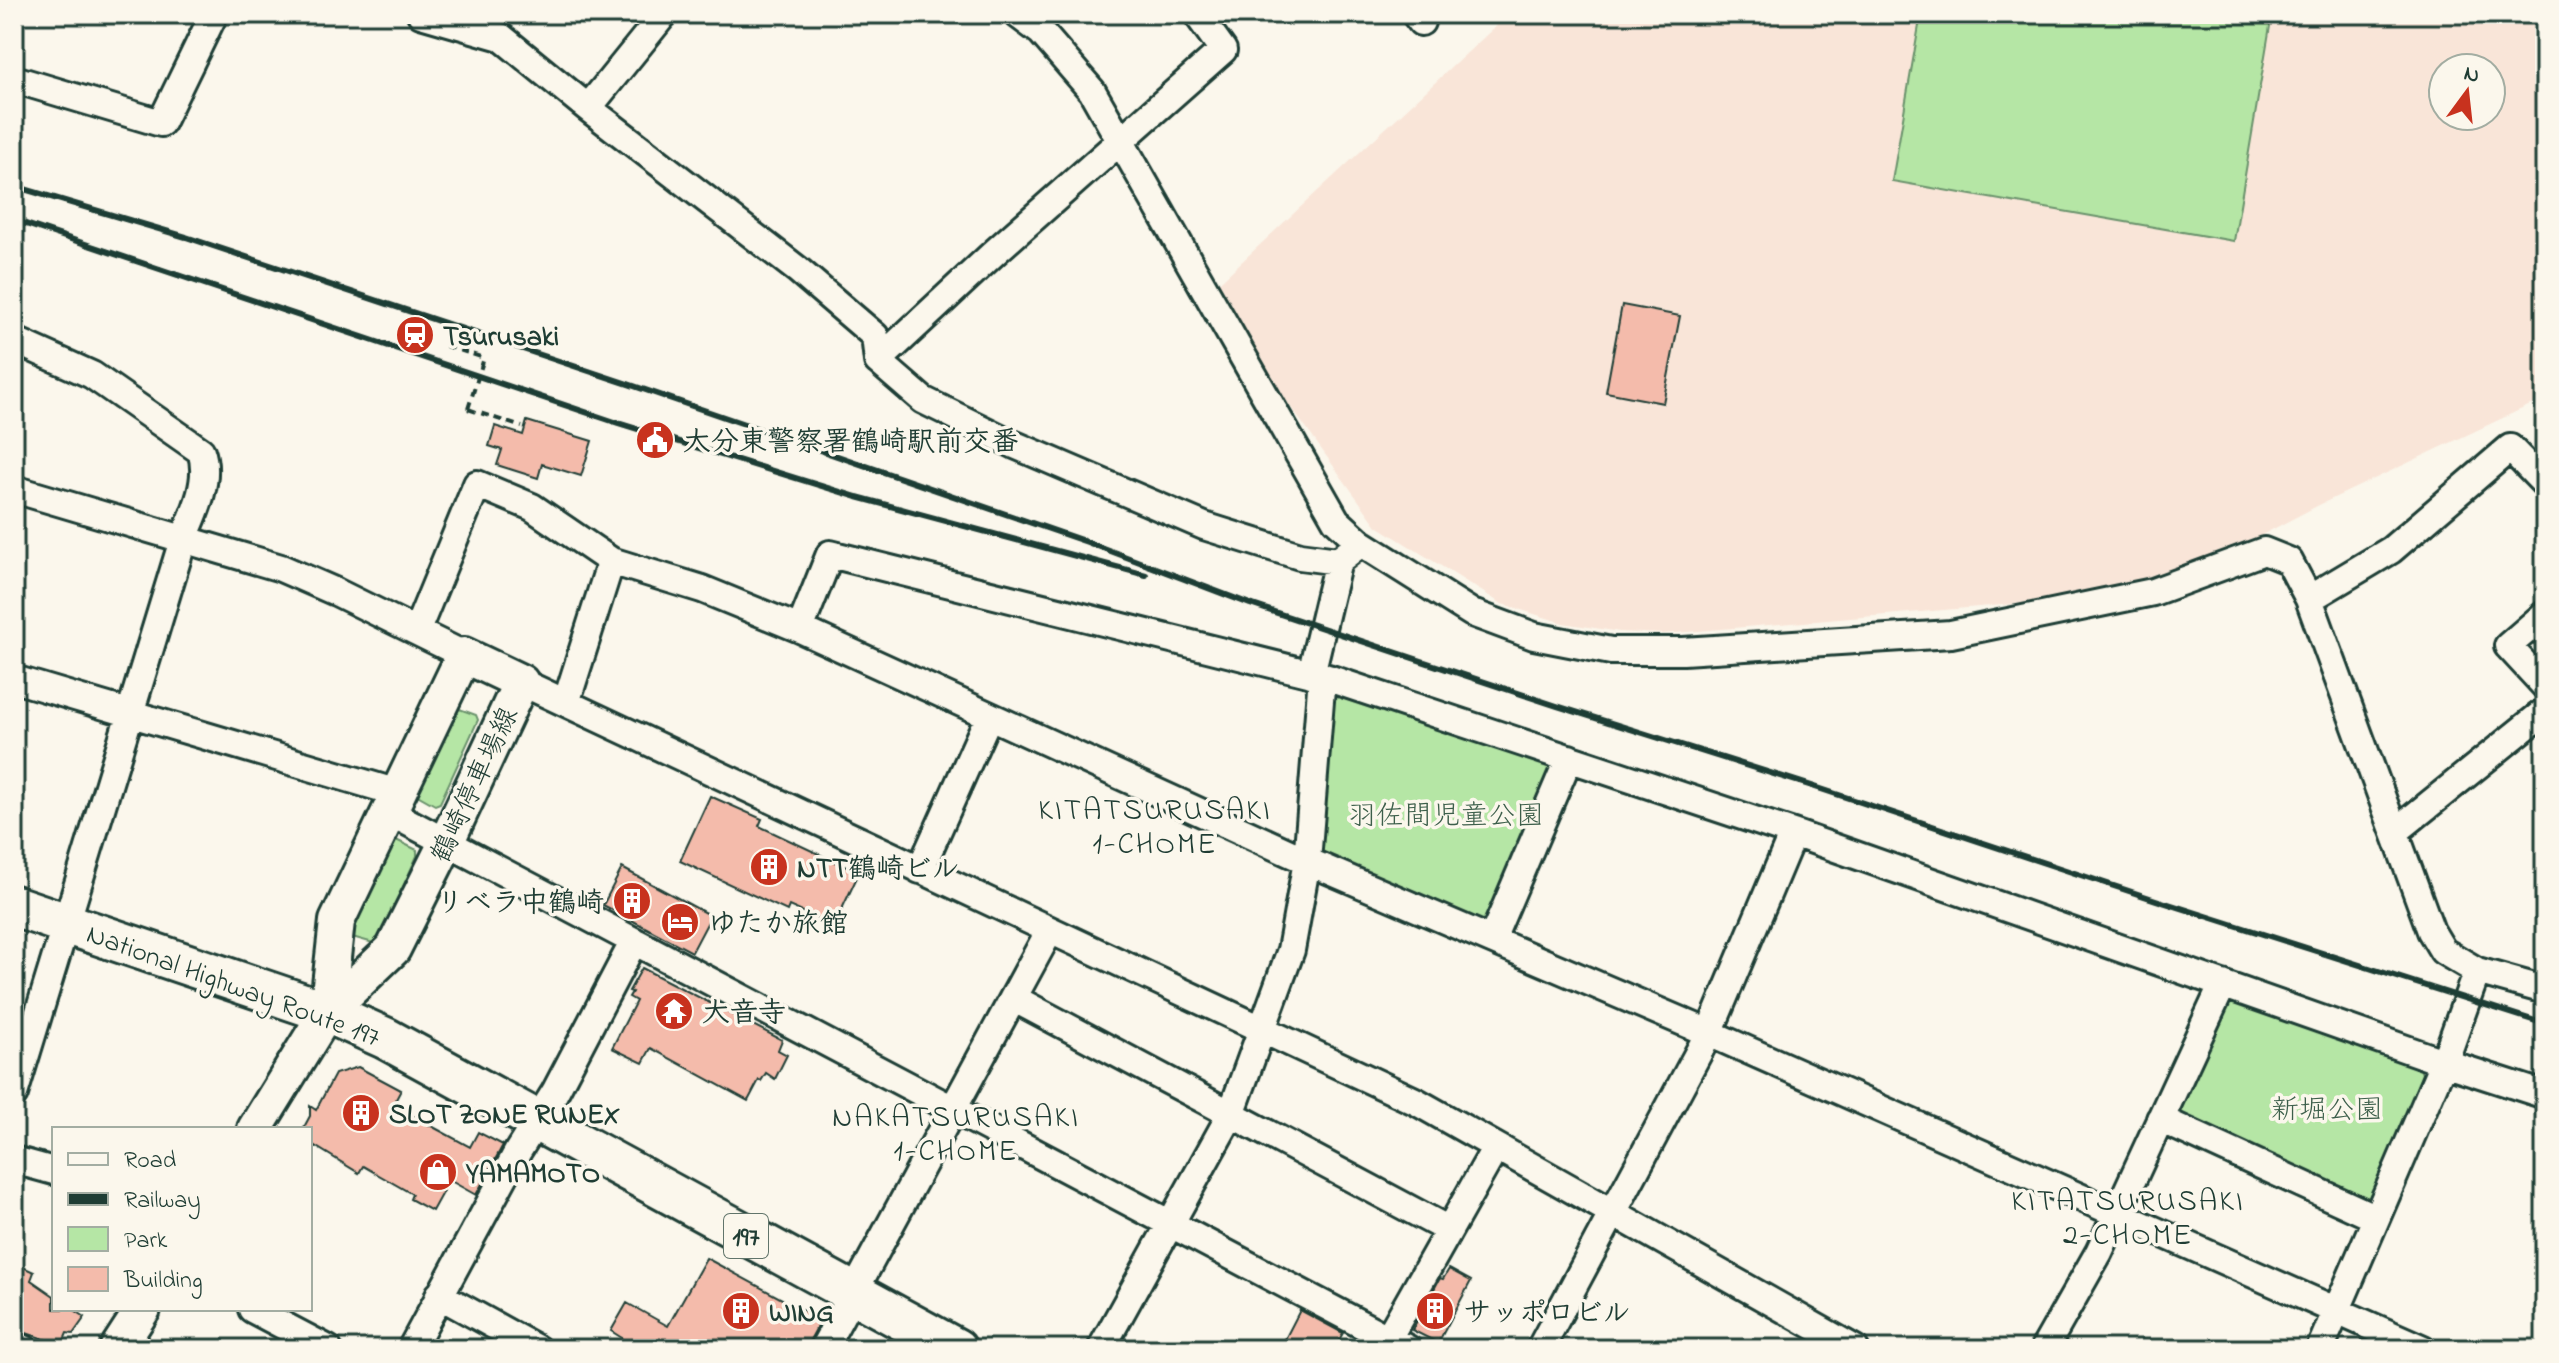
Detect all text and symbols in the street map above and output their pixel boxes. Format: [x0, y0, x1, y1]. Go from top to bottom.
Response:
north arrow [2427, 52, 2507, 132]
text: N [2460, 58, 2483, 93]
station icon: Tsurusaki [394, 314, 436, 356]
place label: Tsurusaki [443, 318, 559, 359]
public building icon: 大分東警察署鶴崎駅前交番 [634, 419, 676, 461]
place label: 大分東警察署鶴崎駅前交番 [683, 423, 1019, 464]
street label: 鶴崎停車場線 [422, 701, 530, 870]
district label: KITATSURUSAKI 1-CHOME [1038, 790, 1272, 868]
park label: 羽佐間児童公園 [1348, 797, 1544, 838]
building icon: NTT鶴崎ビル [748, 846, 790, 888]
place label: NTT鶴崎ビル [797, 850, 959, 891]
building icon: リベラ中鶴崎 [611, 880, 653, 922]
place label: リベラ中鶴崎 [436, 884, 604, 925]
hotel icon: ゆたか旅館 [659, 901, 701, 943]
place label: ゆたか旅館 [708, 905, 848, 946]
street label: National Highway Route 197 [80, 915, 386, 1060]
temple icon: 大音寺 [653, 990, 695, 1032]
place label: 大音寺 [702, 994, 786, 1035]
park label: 新堀公園 [2271, 1091, 2383, 1132]
building icon: SLOT ZONE RUNEX [340, 1092, 382, 1134]
place label: SLOT ZONE RUNEX [389, 1096, 620, 1137]
district label: NAKATSURUSAKI 1-CHOME [832, 1097, 1080, 1175]
legend [52, 1127, 312, 1311]
text: Road [124, 1144, 177, 1179]
shop icon: YAMAMOTO [417, 1151, 459, 1193]
place label: YAMAMOTO [465, 1155, 600, 1196]
district label: KITATSURUSAKI 2-CHOME [2011, 1181, 2245, 1259]
text: Railway [124, 1184, 201, 1220]
road number: 197 [724, 1214, 768, 1258]
text: Park [124, 1224, 168, 1259]
text: Building [123, 1264, 203, 1299]
building icon: WING [720, 1290, 762, 1332]
building icon: サッポロビル [1414, 1290, 1456, 1332]
place label: WING [769, 1294, 834, 1335]
place label: サッポロビル [1463, 1294, 1630, 1335]

